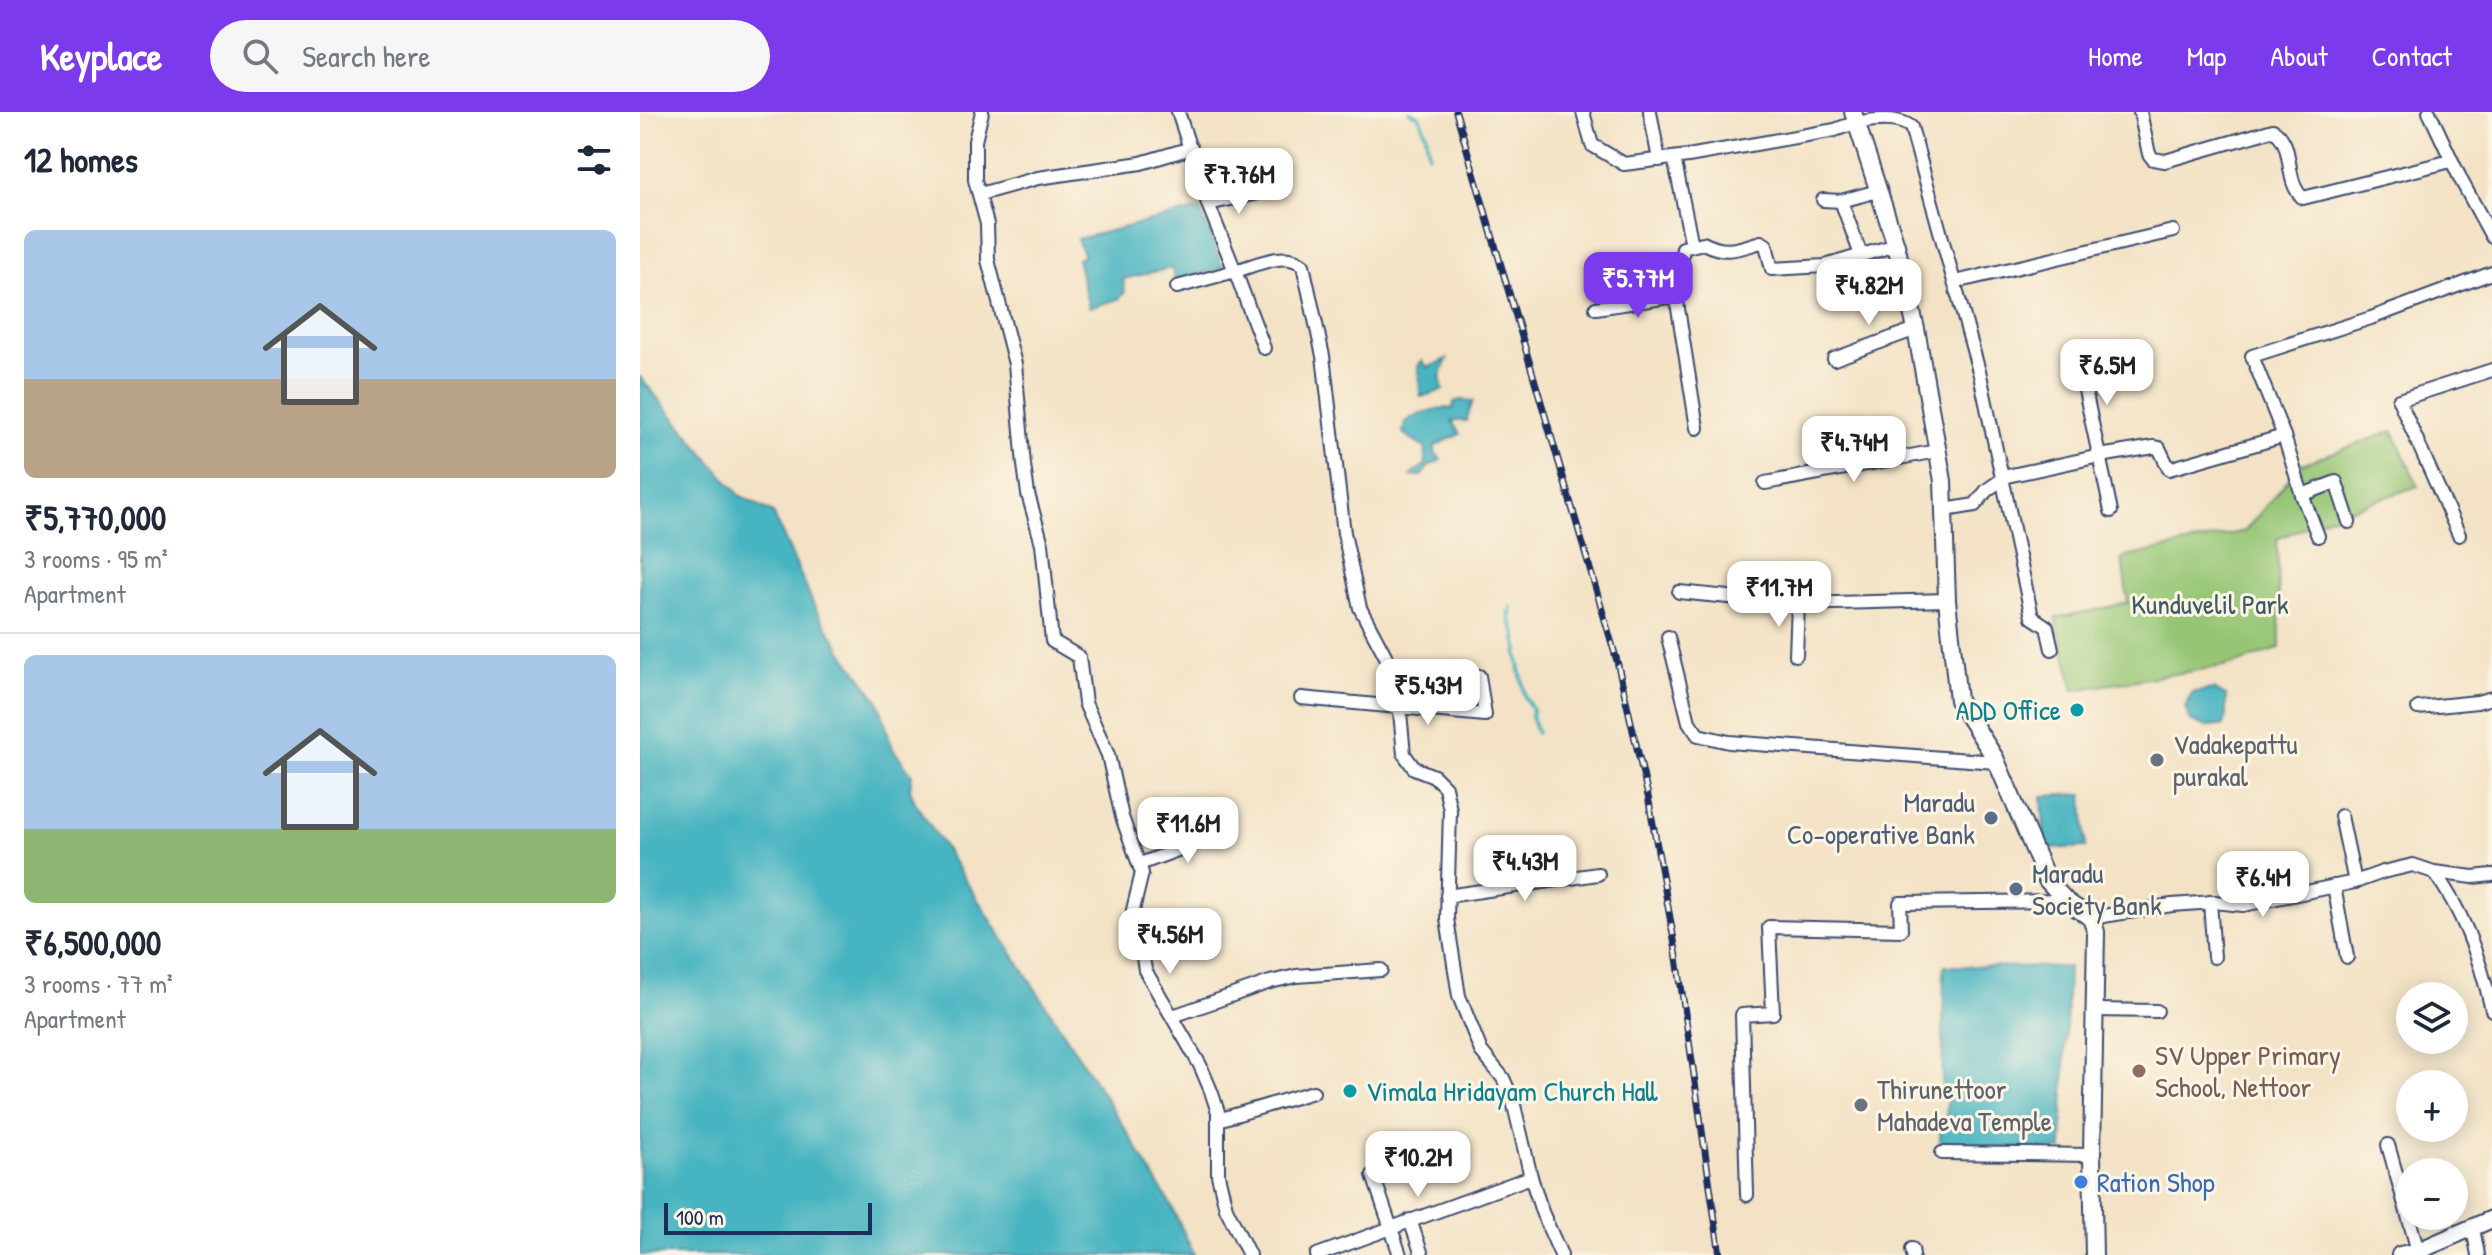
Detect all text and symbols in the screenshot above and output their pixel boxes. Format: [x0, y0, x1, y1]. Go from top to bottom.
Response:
search box [210, 20, 770, 92]
text: Keyplace [40, 30, 162, 82]
icon: search [238, 34, 282, 78]
text: Search here [302, 36, 430, 76]
text: Home [2088, 37, 2143, 75]
text: Map [2187, 37, 2226, 75]
text: About [2270, 37, 2328, 75]
text: Contact [2372, 37, 2452, 75]
text: 12 homes [24, 137, 138, 183]
icon: filters [572, 138, 616, 182]
pin: ₹7.76M [1174, 148, 1304, 216]
text: ₹7.76M [1203, 156, 1275, 191]
pin: ₹5.77M [1573, 252, 1703, 320]
pin: ₹4.82M [1804, 259, 1934, 327]
text: ₹5.77M [1602, 260, 1674, 295]
text: ₹4.82M [1834, 267, 1904, 302]
icon: home [248, 282, 392, 426]
pin: ₹6.5M [2051, 339, 2163, 407]
text: ₹6.5M [2078, 347, 2136, 382]
pin: ₹4.74M [1789, 416, 1919, 484]
text: ₹4.74M [1820, 424, 1888, 459]
text: ₹5,770,000 [24, 495, 166, 541]
text: 3 rooms · 95 m² [24, 541, 168, 576]
pin: ₹11.7M [1714, 561, 1844, 629]
text: ₹11.7M [1745, 569, 1813, 604]
text: Apartment [24, 576, 126, 611]
park label: Kunduvelil Park [2131, 585, 2289, 623]
pin: ₹5.43M [1363, 659, 1493, 727]
text: ₹5.43M [1394, 667, 1462, 702]
place label: ADD Office [1956, 691, 2061, 729]
marker: ADD Office [2068, 701, 2086, 719]
icon: home [248, 707, 392, 851]
place label: Vadakepattu purakal [2173, 725, 2298, 795]
marker: Vadakepattu purakal [2148, 751, 2166, 769]
place label: Maradu Co-operative Bank [1787, 783, 1975, 853]
pin: ₹11.6M [1123, 797, 1253, 865]
text: ₹11.6M [1155, 805, 1221, 840]
marker: Maradu Co-operative Bank [1982, 809, 2000, 827]
pin: ₹4.43M [1460, 835, 1590, 903]
text: ₹4.43M [1491, 843, 1559, 878]
pin: ₹6.4M [2207, 851, 2319, 919]
place label: Maradu Society Bank [2032, 854, 2162, 924]
text: ₹6.4M [2235, 859, 2291, 894]
marker: Maradu Society Bank [2007, 880, 2025, 898]
pin: ₹4.56M [1105, 908, 1235, 976]
text: ₹4.56M [1136, 916, 1204, 951]
text: ₹6,500,000 [24, 920, 161, 966]
text: 3 rooms · 77 m² [24, 966, 173, 1001]
map controls [2396, 982, 2468, 1230]
button: layers [2396, 982, 2468, 1054]
text: Apartment [24, 1001, 126, 1036]
place label: SV Upper Primary School, Nettoor [2155, 1036, 2341, 1106]
marker: SV Upper Primary School, Nettoor [2130, 1062, 2148, 1080]
place label: Thirunettoor Mahadeva Temple [1877, 1070, 2052, 1140]
button: + [2396, 1070, 2468, 1142]
place label: Vimala Hridayam Church Hall [1366, 1072, 1658, 1110]
marker: Vimala Hridayam Church Hall [1341, 1082, 1359, 1100]
marker: Thirunettoor Mahadeva Temple [1852, 1096, 1870, 1114]
pin: ₹10.2M [1353, 1131, 1483, 1199]
text: ₹10.2M [1383, 1139, 1453, 1174]
button: − [2396, 1158, 2468, 1230]
place label: Ration Shop [2097, 1163, 2215, 1201]
marker: Ration Shop [2072, 1173, 2090, 1191]
scale bar [664, 1199, 872, 1235]
text: 100 m [676, 1202, 724, 1232]

